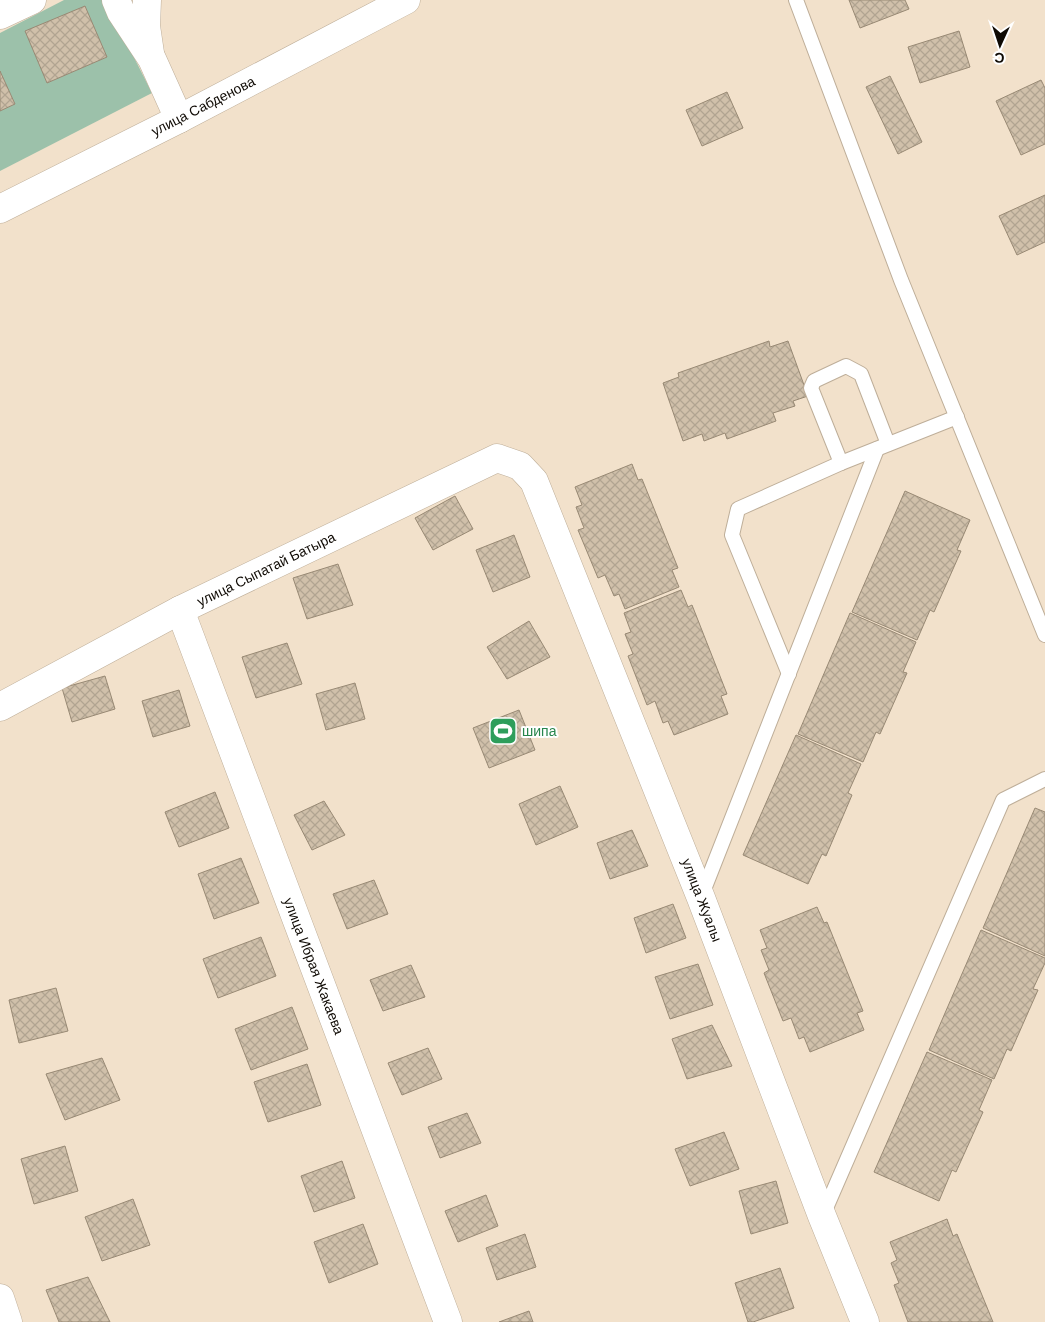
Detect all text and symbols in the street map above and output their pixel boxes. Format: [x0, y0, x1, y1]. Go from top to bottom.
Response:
north arrow [975, 20, 1025, 70]
text: С [994, 49, 1005, 67]
street label: улица Сабденова [148, 72, 258, 140]
street label: улица Сыпатай Батыра [194, 528, 338, 610]
sports icon: шипа [488, 716, 518, 746]
place label: шипа [522, 722, 557, 740]
street label: улица Жуалы [678, 856, 726, 944]
street label: улица Ибрая Жакаева [280, 895, 348, 1037]

